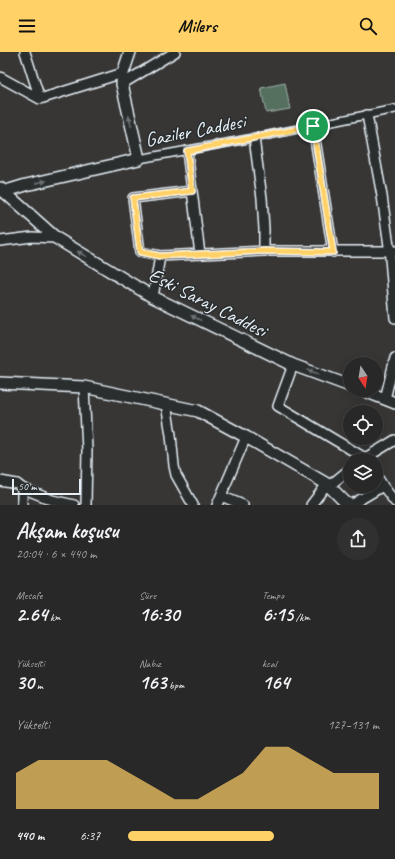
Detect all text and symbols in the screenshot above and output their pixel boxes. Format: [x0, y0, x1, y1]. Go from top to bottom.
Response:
icon: menu [16, 15, 38, 37]
text: Milers [178, 15, 217, 37]
icon: search [357, 15, 379, 37]
street label: Gaziler Caddesi [143, 108, 249, 152]
pin [296, 109, 330, 143]
one-way arrow [127, 115, 133, 127]
icon: arrive [302, 115, 324, 137]
one-way arrow [35, 178, 47, 184]
one-way arrow [77, 250, 87, 258]
street label: Eski Saray Caddesi [145, 262, 273, 344]
one-way arrow [190, 315, 201, 321]
north arrow [343, 357, 383, 397]
map controls [343, 357, 383, 493]
one-way arrow [307, 369, 319, 375]
button: locate [343, 405, 383, 445]
button: layers [343, 453, 383, 493]
scale bar [12, 477, 81, 496]
text: 50 m [18, 479, 37, 493]
text: Akşam koşusu [16, 517, 118, 545]
button: share [337, 518, 379, 560]
text: 20:04 · 6 × 440 m [16, 546, 97, 562]
text: Mesafe [16, 588, 42, 602]
text: Süre [139, 588, 156, 602]
text: Tempo [262, 588, 284, 602]
text: 2.64 [16, 602, 47, 627]
text: 16:30 [139, 602, 179, 627]
text: 6:15 [262, 602, 293, 627]
text: km [47, 610, 61, 624]
text: /km [293, 610, 310, 624]
text: Yükselti [16, 656, 45, 670]
text: Nabız [139, 656, 161, 670]
text: kcal [262, 656, 277, 670]
text: 30 [16, 670, 34, 695]
text: 163 [139, 670, 166, 695]
text: 164 [262, 670, 289, 695]
text: m [34, 678, 43, 692]
text: bpm [166, 678, 184, 692]
text: Yükselti [16, 717, 50, 733]
text: 127–131 m [328, 717, 379, 733]
text: 440 m [16, 828, 44, 844]
text: 6:37 [80, 828, 100, 844]

